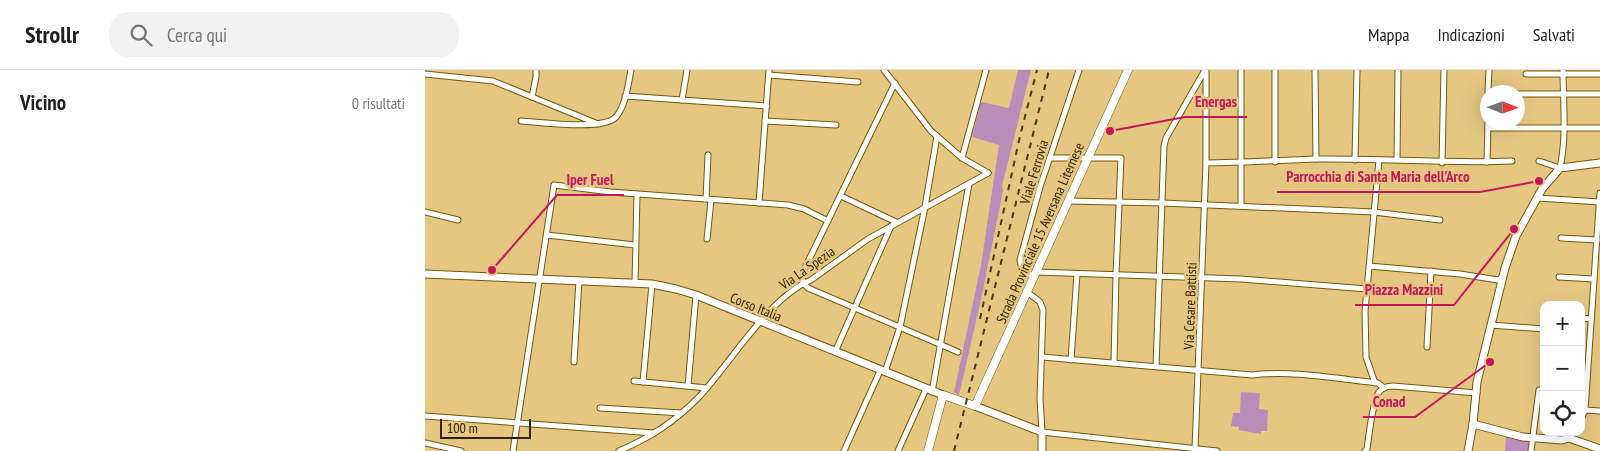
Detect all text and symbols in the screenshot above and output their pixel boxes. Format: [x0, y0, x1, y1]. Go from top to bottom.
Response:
search box [109, 12, 459, 57]
text: Strollr [25, 19, 79, 50]
icon: search [127, 21, 155, 49]
text: Cerca qui [167, 23, 227, 47]
text: Mappa [1368, 23, 1409, 46]
text: Indicazioni [1437, 23, 1505, 46]
text: Salvati [1533, 23, 1575, 46]
north arrow [1480, 85, 1525, 130]
callout: Energas [1185, 87, 1247, 117]
text: Vicino [20, 89, 66, 116]
text: Energas [1195, 92, 1237, 111]
text: 0 risultati [352, 93, 405, 113]
street label: Viale Ferrovia [1015, 138, 1052, 207]
street label: Strada Provinciale 15 Aversana Liternese [992, 140, 1088, 326]
callout: Parrocchia di Santa Maria dell'Arco [1277, 162, 1480, 192]
callout: Iper Fuel [557, 165, 624, 195]
text: Parrocchia di Santa Maria dell'Arco [1286, 167, 1470, 186]
text: Iper Fuel [566, 170, 614, 189]
street label: Via La Spezia [775, 242, 838, 294]
street label: Via Cesare Battisti [1179, 262, 1201, 351]
callout: Piazza Mazzini [1355, 275, 1454, 305]
text: Piazza Mazzini [1365, 280, 1443, 299]
street label: Corso Italia [727, 288, 785, 326]
map controls [1540, 301, 1585, 436]
button: + [1540, 301, 1585, 346]
button: − [1540, 346, 1585, 391]
callout: Conad [1363, 387, 1415, 417]
button: locate [1540, 391, 1585, 436]
text: Conad [1373, 392, 1406, 411]
scale bar [440, 416, 531, 439]
text: 100 m [447, 419, 478, 437]

